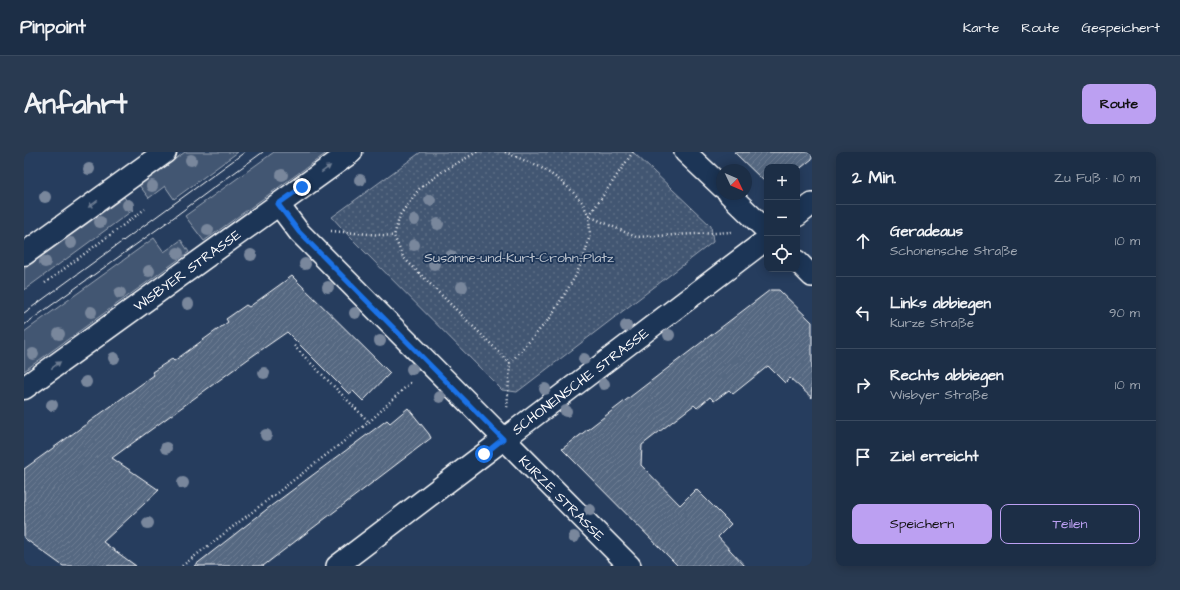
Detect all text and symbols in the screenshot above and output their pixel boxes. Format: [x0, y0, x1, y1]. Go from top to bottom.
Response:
text: Pinpoint [20, 14, 86, 41]
text: Karte [963, 18, 999, 38]
text: Route [1021, 18, 1059, 38]
text: Gespeichert [1081, 18, 1160, 38]
button: Route [1082, 84, 1156, 124]
text: Anfahrt [24, 85, 127, 124]
north arrow [716, 164, 752, 200]
map controls [764, 164, 800, 272]
button: + [764, 164, 800, 200]
one-way arrow [321, 165, 332, 174]
text: 2 Min. [852, 166, 896, 190]
text: Zu Fuß · 110 m [1054, 169, 1140, 187]
route end [293, 178, 311, 196]
one-way arrow [88, 200, 99, 208]
button: − [764, 200, 800, 236]
text: Geradeaus [890, 221, 963, 242]
street label: WISBYER STRASSE [130, 225, 246, 317]
icon: ahead [852, 230, 874, 252]
text: 10 m [1115, 232, 1140, 250]
button: locate [764, 236, 800, 272]
text: Schonensche Straße [890, 242, 1017, 260]
park label: Susanne-und-Kurt-Crohn-Platz [424, 248, 614, 268]
text: Links abbiegen [890, 293, 991, 314]
icon: left [852, 302, 874, 324]
text: 90 m [1109, 304, 1140, 322]
text: Kurze Straße [890, 314, 974, 332]
street label: SCHONENSCHE STRASSE [508, 323, 654, 440]
one-way arrow [50, 361, 61, 369]
text: Rechts abbiegen [890, 365, 1004, 386]
icon: right [852, 374, 874, 396]
text: 10 m [1115, 376, 1140, 394]
text: Wisbyer Straße [890, 386, 988, 404]
route start [475, 445, 493, 463]
icon: arrive [852, 446, 874, 468]
text: Ziel erreicht [890, 446, 979, 467]
street label: KURZE STRASSE [514, 451, 609, 547]
button: Speichern [852, 504, 992, 544]
button: Teilen [1000, 504, 1140, 544]

